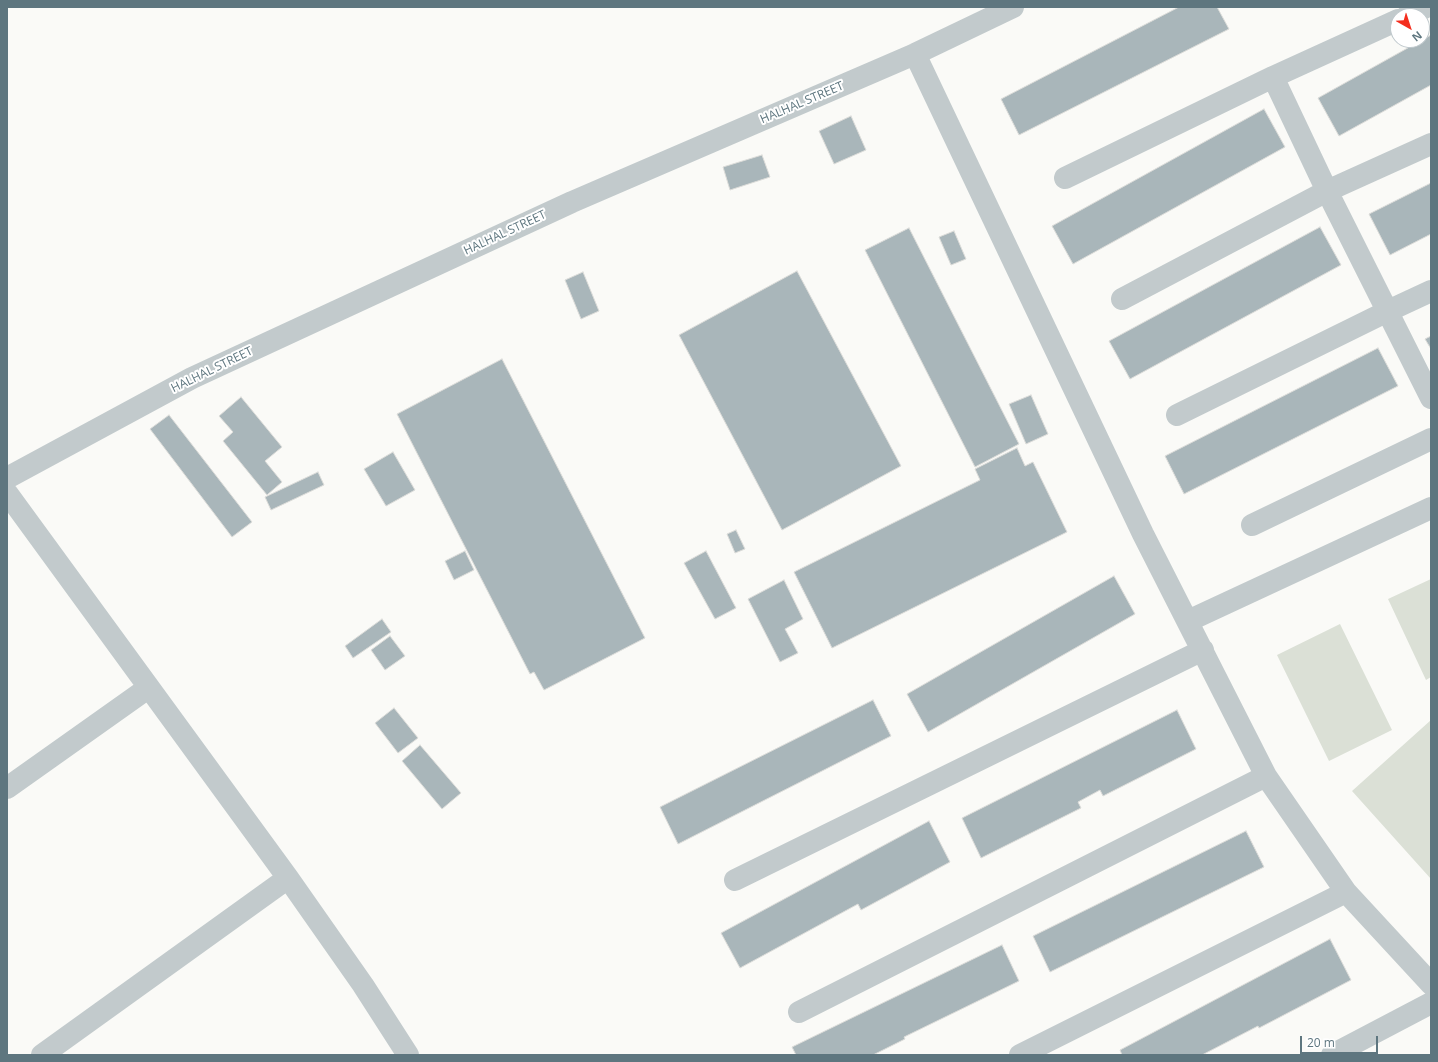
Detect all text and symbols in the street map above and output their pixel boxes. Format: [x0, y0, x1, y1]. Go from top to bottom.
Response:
north arrow [1390, 8, 1430, 48]
text: N [1409, 28, 1425, 46]
street label: HALHAL STREET [758, 79, 846, 127]
street label: HALHAL STREET [462, 208, 548, 258]
street label: HALHAL STREET [169, 344, 255, 396]
scale bar [1302, 1028, 1380, 1054]
text: 20 m [1307, 1034, 1335, 1051]

